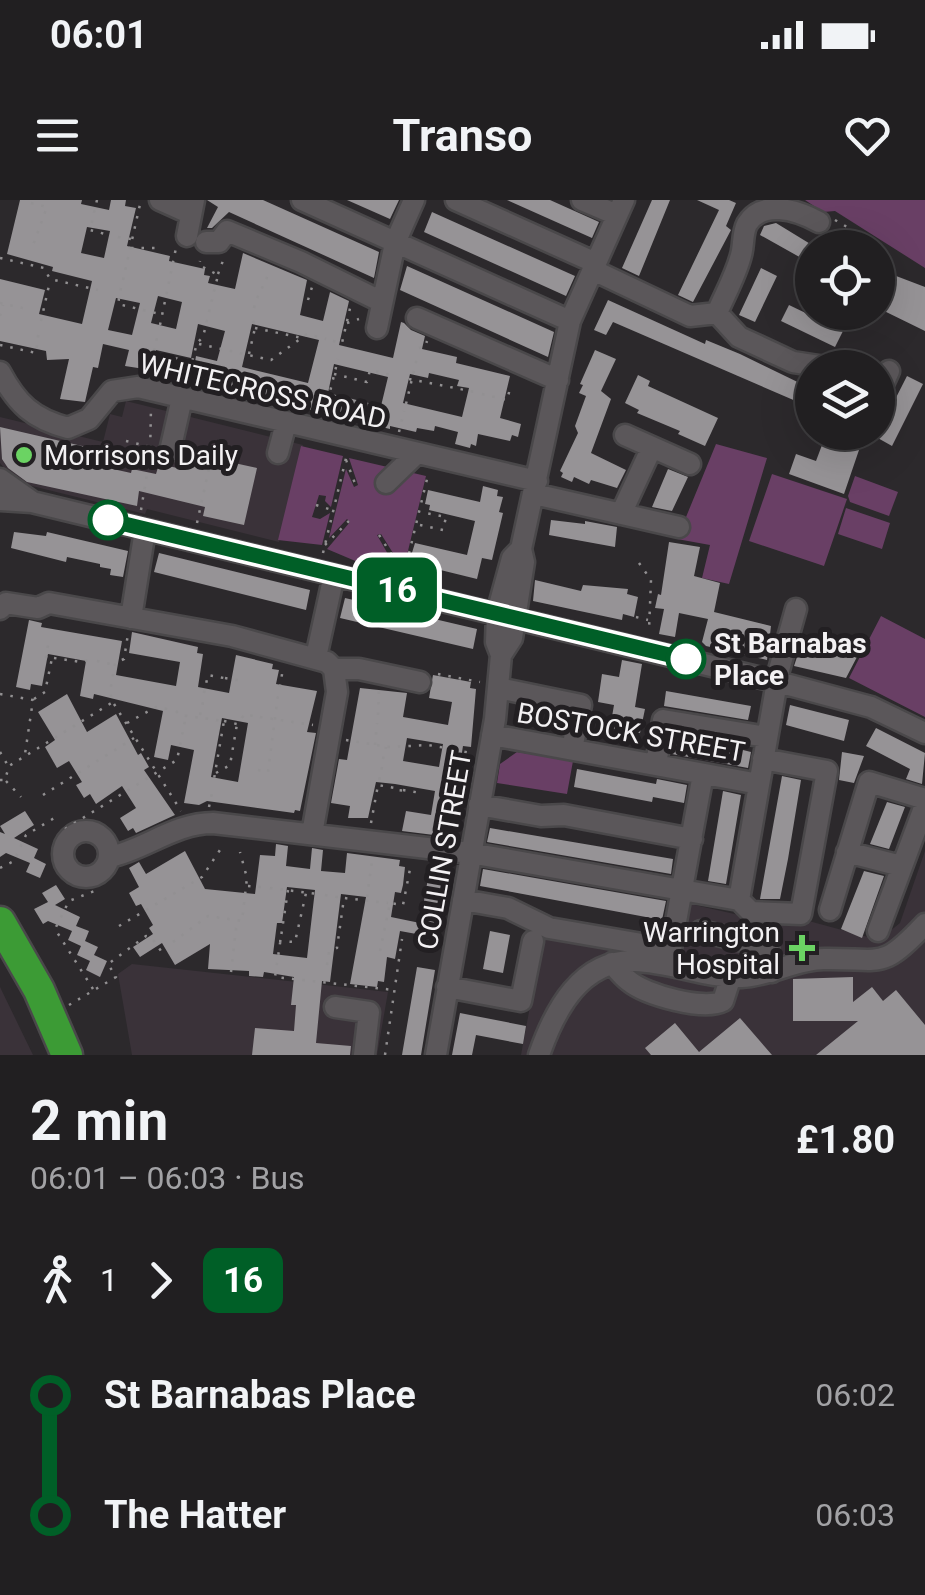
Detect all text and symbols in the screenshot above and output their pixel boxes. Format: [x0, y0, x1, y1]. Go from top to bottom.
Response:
text: 06:01 [50, 13, 148, 57]
icon: menu [30, 108, 85, 163]
icon: heart [840, 108, 895, 163]
text: Transo [393, 109, 532, 162]
map controls [795, 230, 895, 450]
button: locate [795, 230, 895, 330]
street label: WHITECROSS ROAD [136, 347, 390, 436]
button: layers [795, 350, 895, 450]
place label: Morrisons Daily [44, 439, 238, 472]
marker: Morrisons Daily [13, 444, 35, 466]
unlabelled marker [89, 501, 127, 539]
line badge: 16 [352, 558, 442, 622]
text: 16 [377, 570, 417, 611]
place label: St Barnabas Place [714, 627, 867, 692]
marker: St Barnabas Place [667, 640, 705, 678]
street label: BOSTOCK STREET [514, 696, 748, 769]
street label: COLLIN STREET [411, 748, 478, 952]
place label: Warrington Hospital [643, 916, 780, 981]
marker: Warrington Hospital [789, 935, 815, 961]
text: 2 min [30, 1089, 168, 1153]
text: £1.80 [796, 1118, 895, 1162]
text: 06:01 – 06:03 · Bus [30, 1159, 305, 1197]
icon: walk [30, 1253, 85, 1308]
icon: forward [133, 1253, 188, 1308]
text: 16 [223, 1260, 263, 1301]
text: 1 [100, 1261, 118, 1299]
text: St Barnabas Place [104, 1373, 416, 1417]
text: 06:02 [815, 1376, 895, 1414]
text: The Hatter [104, 1493, 286, 1537]
text: 06:03 [815, 1496, 895, 1534]

